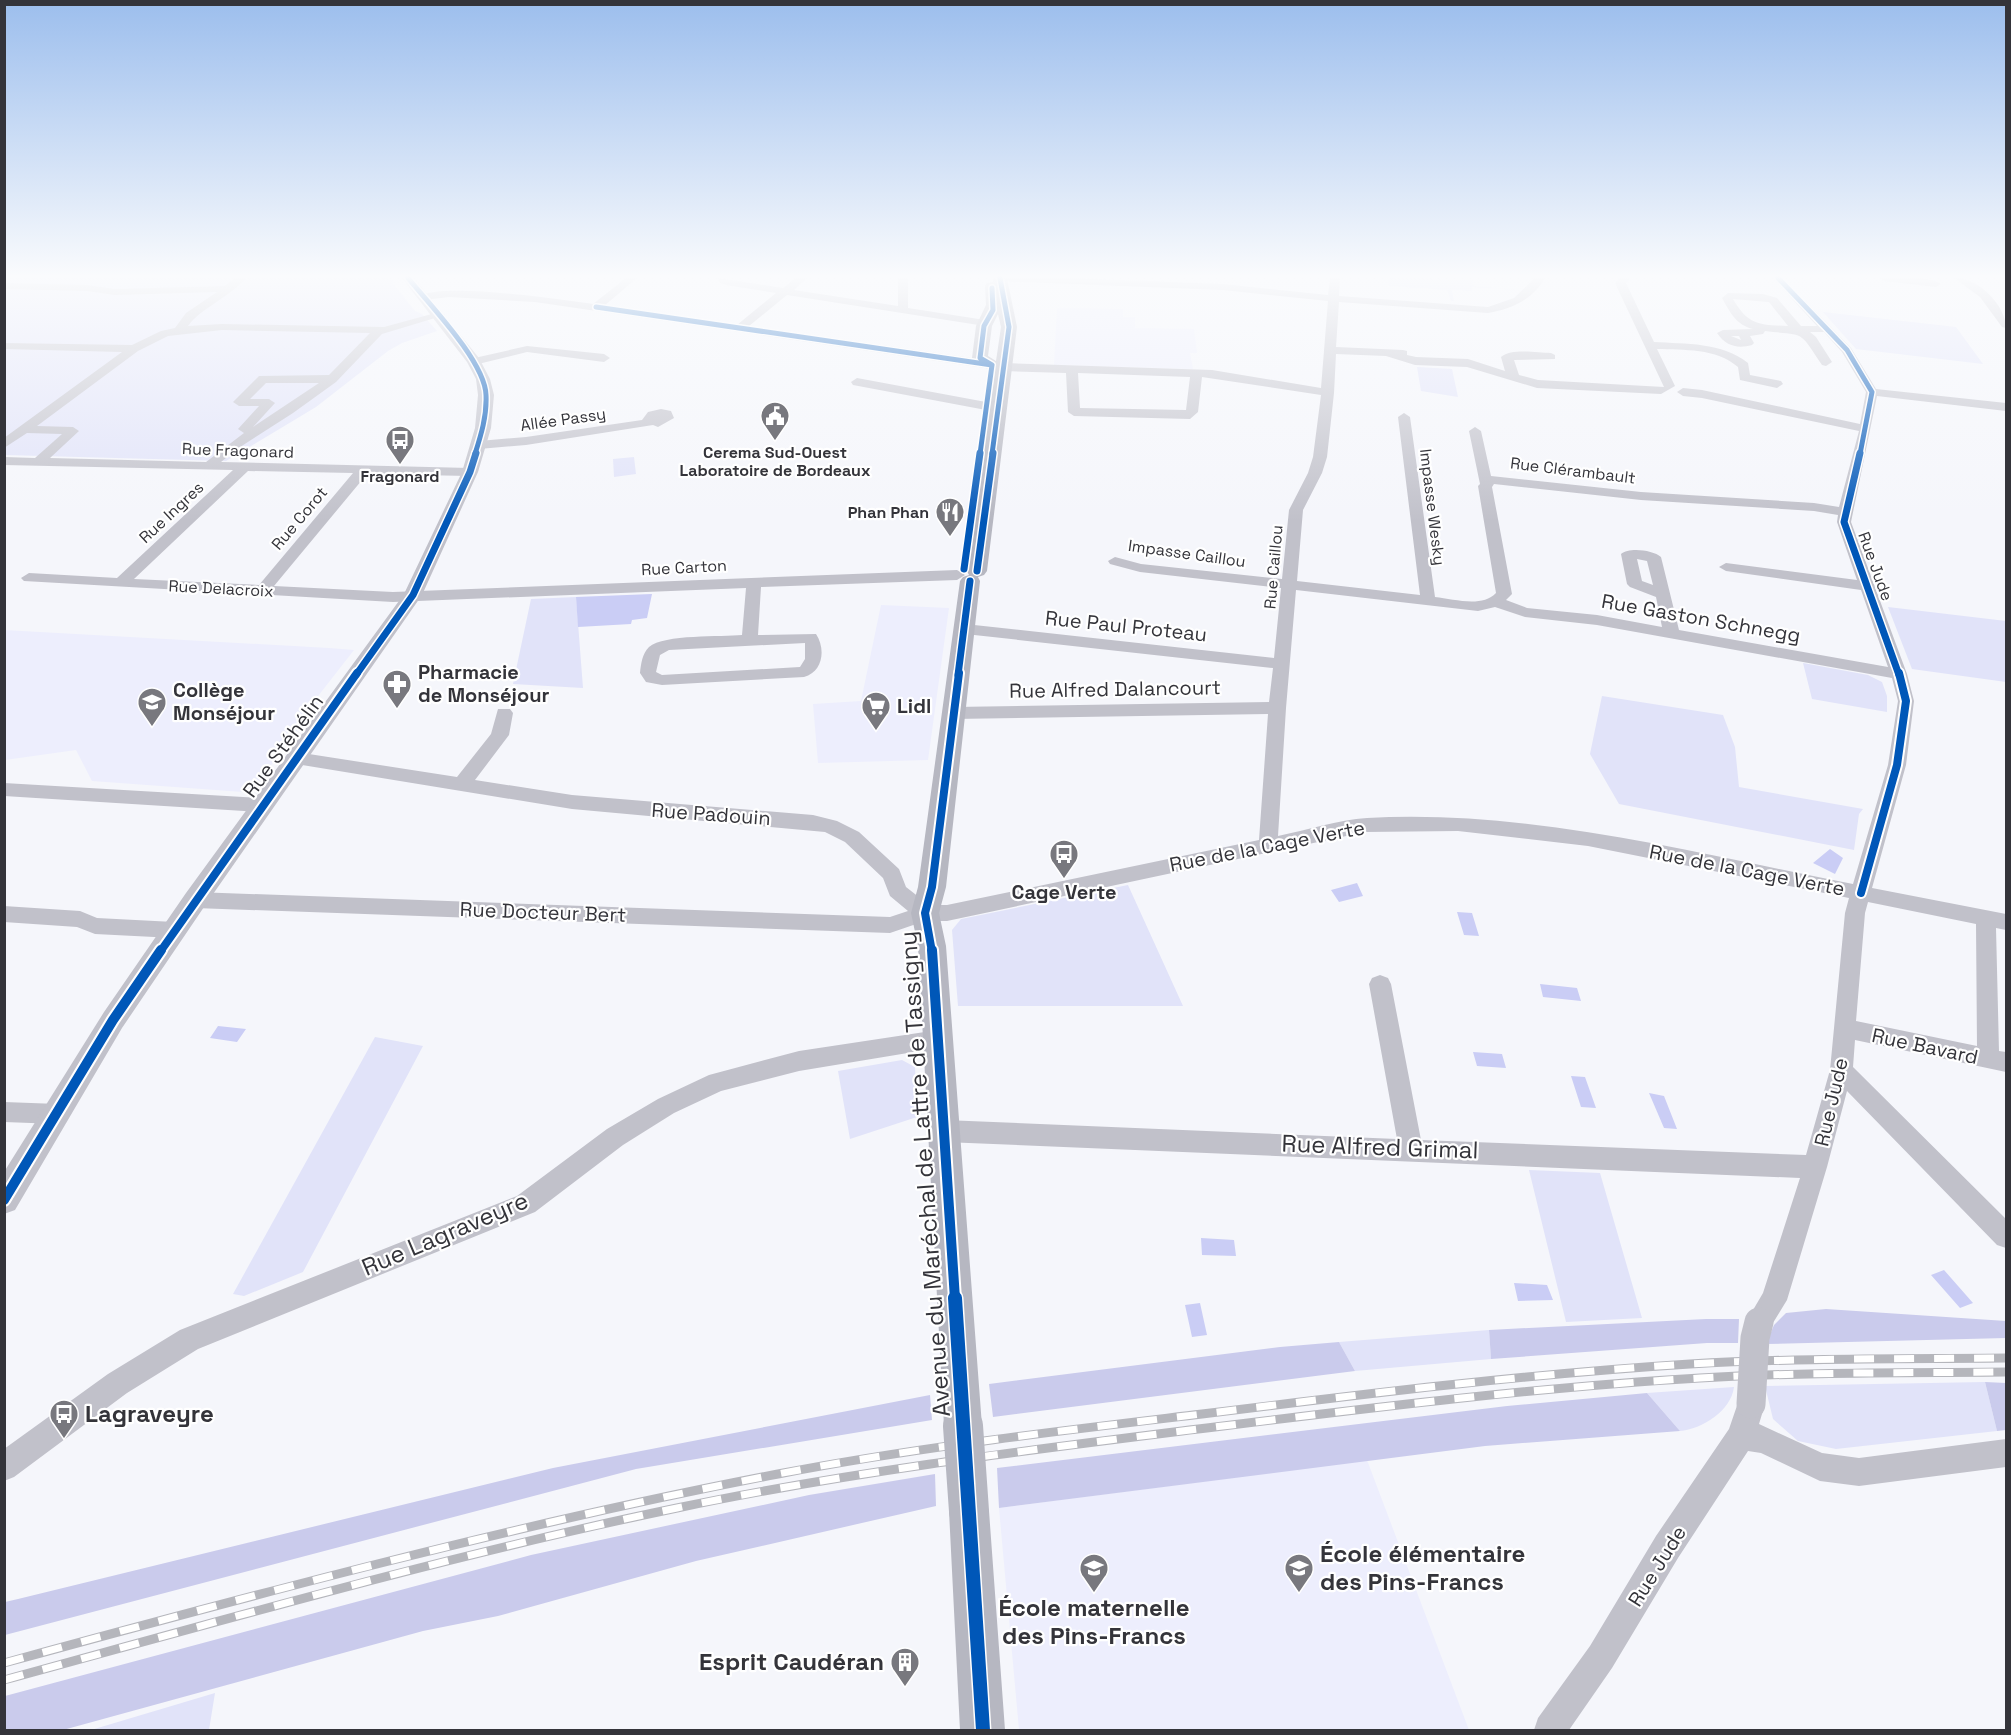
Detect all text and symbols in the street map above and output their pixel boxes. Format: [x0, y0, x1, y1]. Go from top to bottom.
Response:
public building icon: Cerema Sud-Ouest Laboratoire de Bordeaux [759, 400, 791, 442]
street label: Allée Passy [519, 403, 607, 436]
bus stop icon: Fragonard [384, 424, 416, 466]
street label: Rue Fragonard [182, 438, 294, 463]
place label: Cerema Sud-Ouest Laboratoire de Bordeaux [680, 442, 871, 481]
street label: Impasse Wesky [1415, 447, 1450, 567]
street label: Rue Clérambault [1509, 452, 1637, 489]
place label: Fragonard [360, 466, 440, 487]
street label: Rue Ingres [135, 477, 208, 548]
street label: Rue Corot [267, 482, 332, 554]
restaurant icon: Phan Phan [934, 496, 966, 538]
place label: Phan Phan [848, 502, 929, 523]
street label: Rue Caillou [1259, 524, 1288, 610]
street label: Rue Jude [1853, 529, 1898, 604]
street label: Impasse Caillou [1127, 535, 1247, 572]
street label: Rue Carton [641, 555, 727, 580]
street label: Rue Delacroix [168, 575, 274, 602]
street label: Rue Gaston Schnegg [1599, 588, 1803, 648]
street label: Rue Paul Proteau [1044, 605, 1208, 647]
place label: Pharmacie de Monséjour [418, 659, 550, 708]
pharmacy icon: Pharmacie de Monséjour [381, 668, 413, 710]
street label: Rue Alfred Dalancourt [1009, 674, 1221, 704]
place label: Collège Monséjour [173, 677, 275, 726]
school or university icon: Collège Monséjour [136, 686, 168, 728]
street label: Rue Stéhélin [237, 689, 329, 803]
supermarket icon: Lidl [860, 690, 892, 732]
place label: Lidl [897, 693, 931, 719]
street label: Rue Padouin [650, 797, 772, 831]
street label: Rue de la Cage Verte [1167, 814, 1367, 878]
bus stop icon: Cage Verte [1048, 838, 1080, 880]
street label: Rue de la Cage Verte [1647, 838, 1847, 902]
place label: Cage Verte [1012, 879, 1116, 905]
street label: Rue Docteur Bert [459, 896, 627, 928]
street label: Avenue du Maréchal de Lattre de Tassigny [892, 930, 957, 1418]
street label: Rue Bavard [1869, 1022, 1981, 1070]
street label: Rue Jude [1808, 1055, 1854, 1149]
street label: Rue Alfred Grimal [1281, 1128, 1479, 1165]
street label: Rue Lagraveyre [357, 1184, 533, 1283]
bus stop icon: Lagraveyre [48, 1398, 80, 1440]
place label: Lagraveyre [85, 1398, 214, 1429]
street label: Rue Jude [1622, 1521, 1692, 1611]
place label: École élémentaire des Pins-Francs [1320, 1538, 1525, 1597]
school or university icon: École maternelle des Pins-Francs [1078, 1552, 1110, 1594]
school or university icon: École élémentaire des Pins-Francs [1283, 1552, 1315, 1594]
place label: École maternelle des Pins-Francs [999, 1592, 1190, 1651]
place label: Esprit Caudéran [699, 1646, 884, 1677]
building icon: Esprit Caudéran [889, 1646, 921, 1688]

